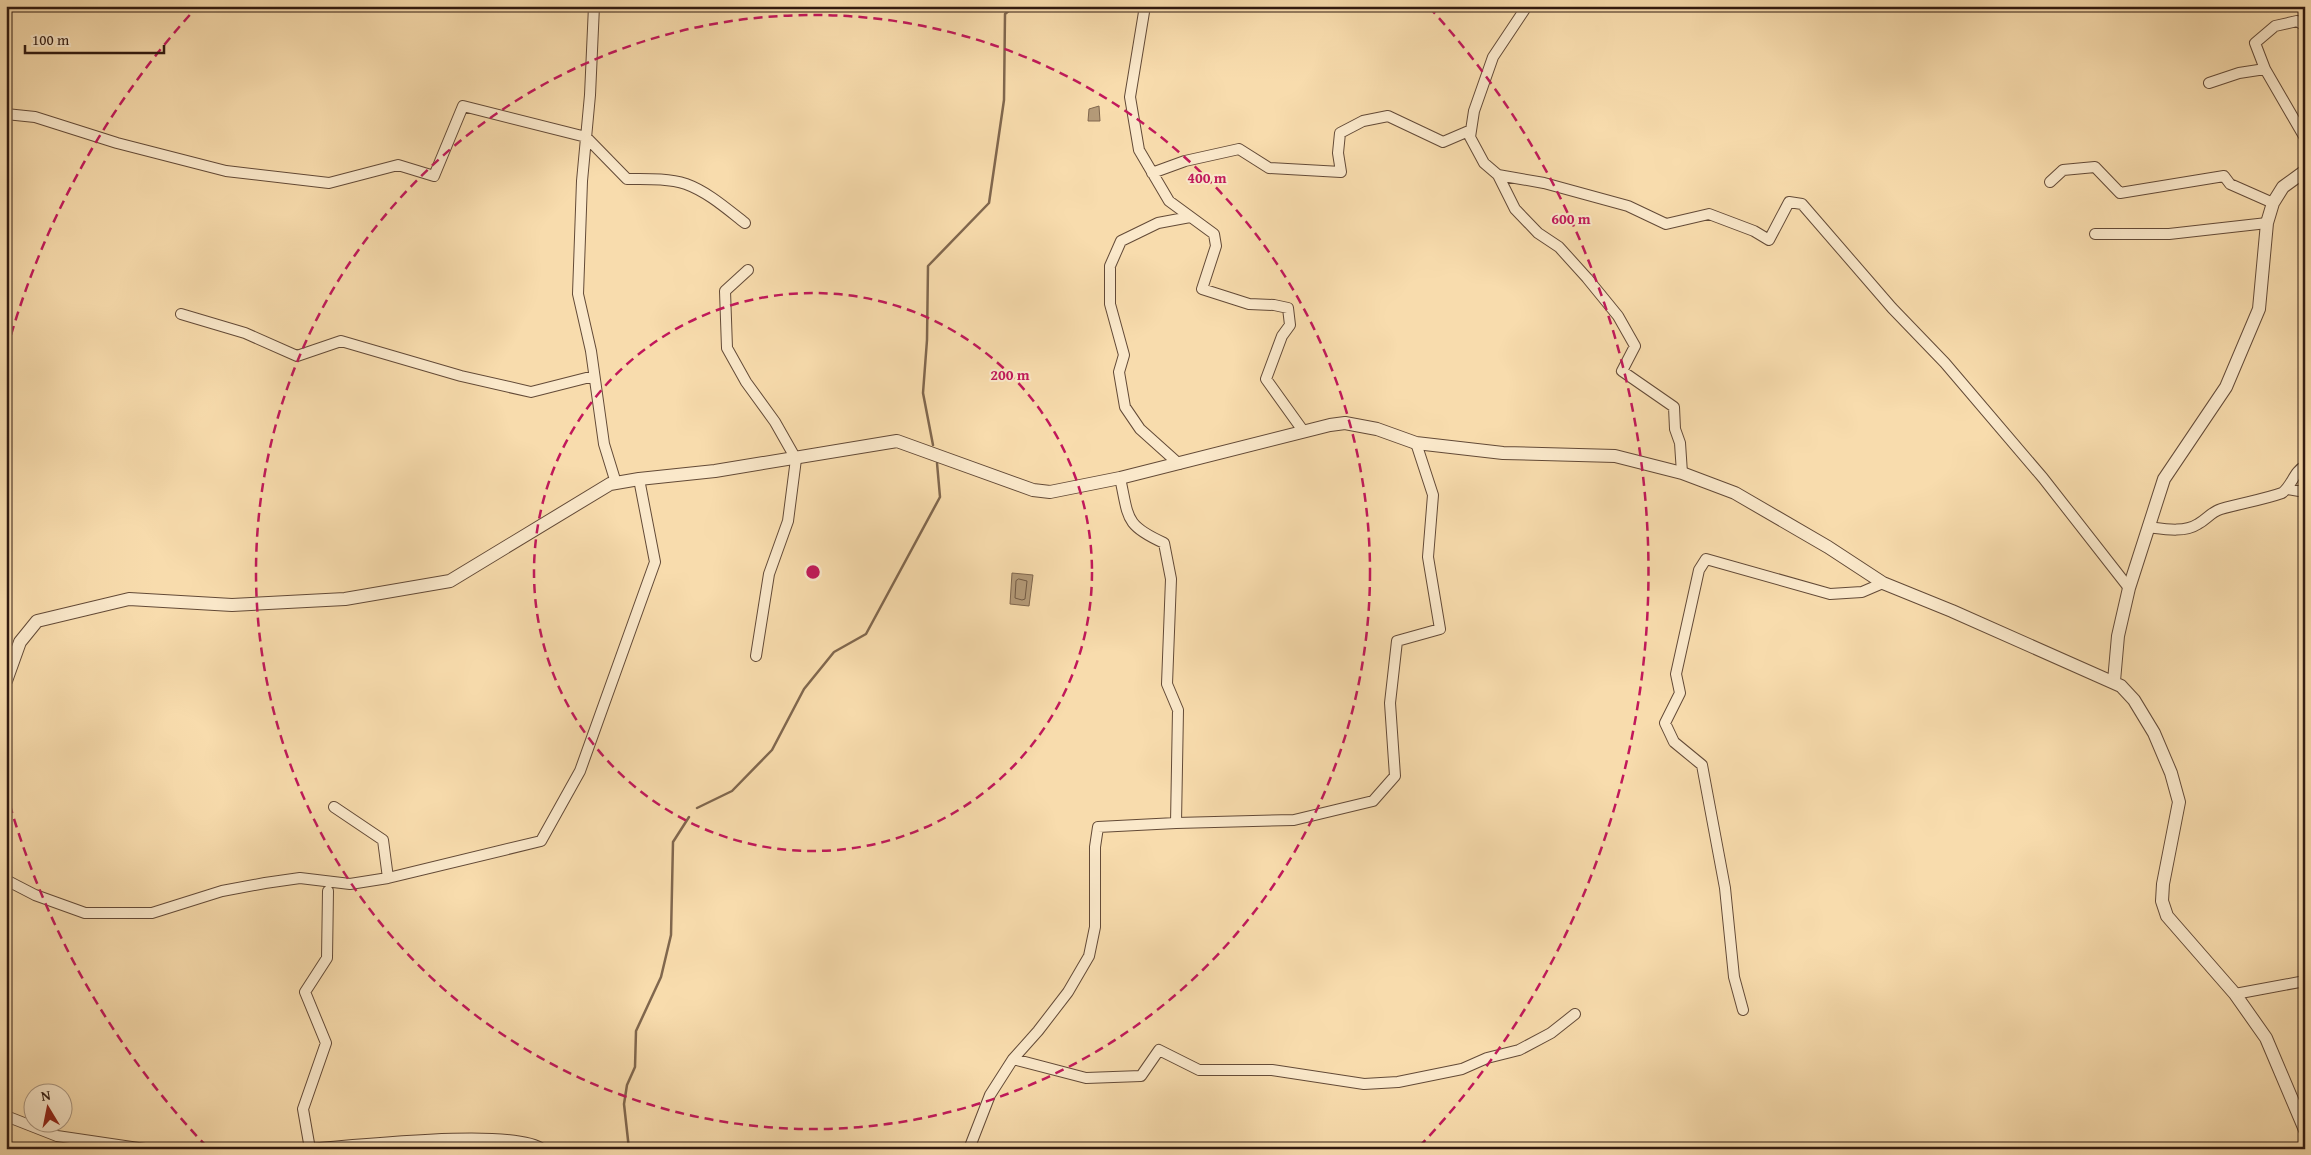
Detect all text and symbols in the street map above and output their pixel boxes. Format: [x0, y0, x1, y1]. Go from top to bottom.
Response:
scale bar [25, 22, 164, 54]
text: 100 m [32, 29, 70, 50]
text: 400 m [1187, 167, 1227, 188]
text: 600 m [1551, 208, 1591, 229]
text: 200 m [990, 364, 1030, 385]
centre of rings [804, 563, 822, 581]
north arrow [22, 1082, 72, 1132]
text: N [39, 1084, 53, 1106]

